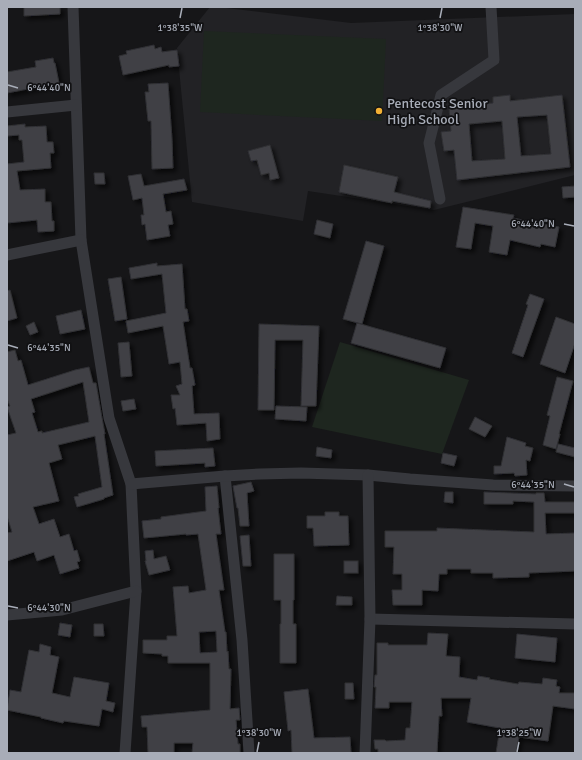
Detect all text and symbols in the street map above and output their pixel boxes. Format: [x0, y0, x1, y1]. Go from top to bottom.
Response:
text: 1°38'35"W [157, 22, 203, 34]
text: 1°38'30"W [417, 22, 463, 34]
text: 6°44'40"N [27, 82, 71, 94]
place label: Pentecost Senior High School [387, 95, 488, 128]
marker: Pentecost Senior High School [374, 106, 384, 116]
text: 6°44'40"N [511, 218, 555, 230]
text: 6°44'35"N [27, 342, 71, 354]
text: 6°44'35"N [511, 479, 555, 491]
text: 6°44'30"N [27, 602, 71, 614]
text: 1°38'30"W [236, 727, 282, 739]
text: 1°38'25"W [496, 727, 542, 739]

